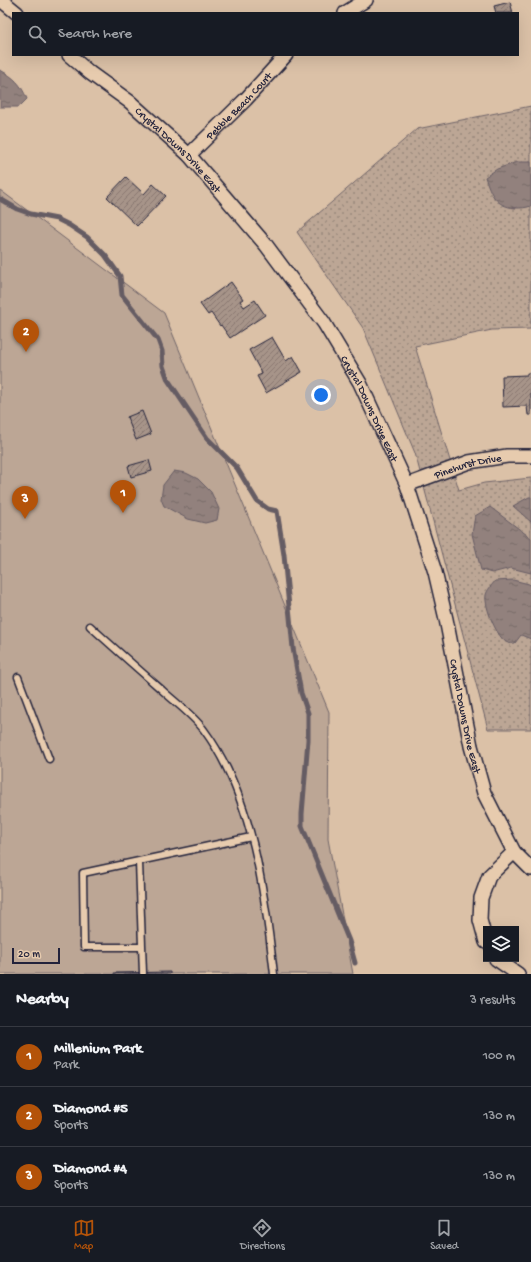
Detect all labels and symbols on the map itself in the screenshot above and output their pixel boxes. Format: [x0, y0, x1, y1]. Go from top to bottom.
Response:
street label: Pebble Beach Court [204, 70, 276, 144]
street label: Crystal Downs Drive East [132, 105, 223, 197]
pin: 2 [13, 319, 39, 352]
street label: Crystal Downs Drive East [337, 354, 400, 465]
your location [311, 385, 331, 405]
street label: Pinehurst Drive [432, 453, 503, 483]
pin: 1 [110, 480, 136, 513]
pin: 3 [12, 486, 38, 519]
street label: Crystal Downs Drive East [446, 658, 483, 776]
scale bar [12, 946, 60, 965]

